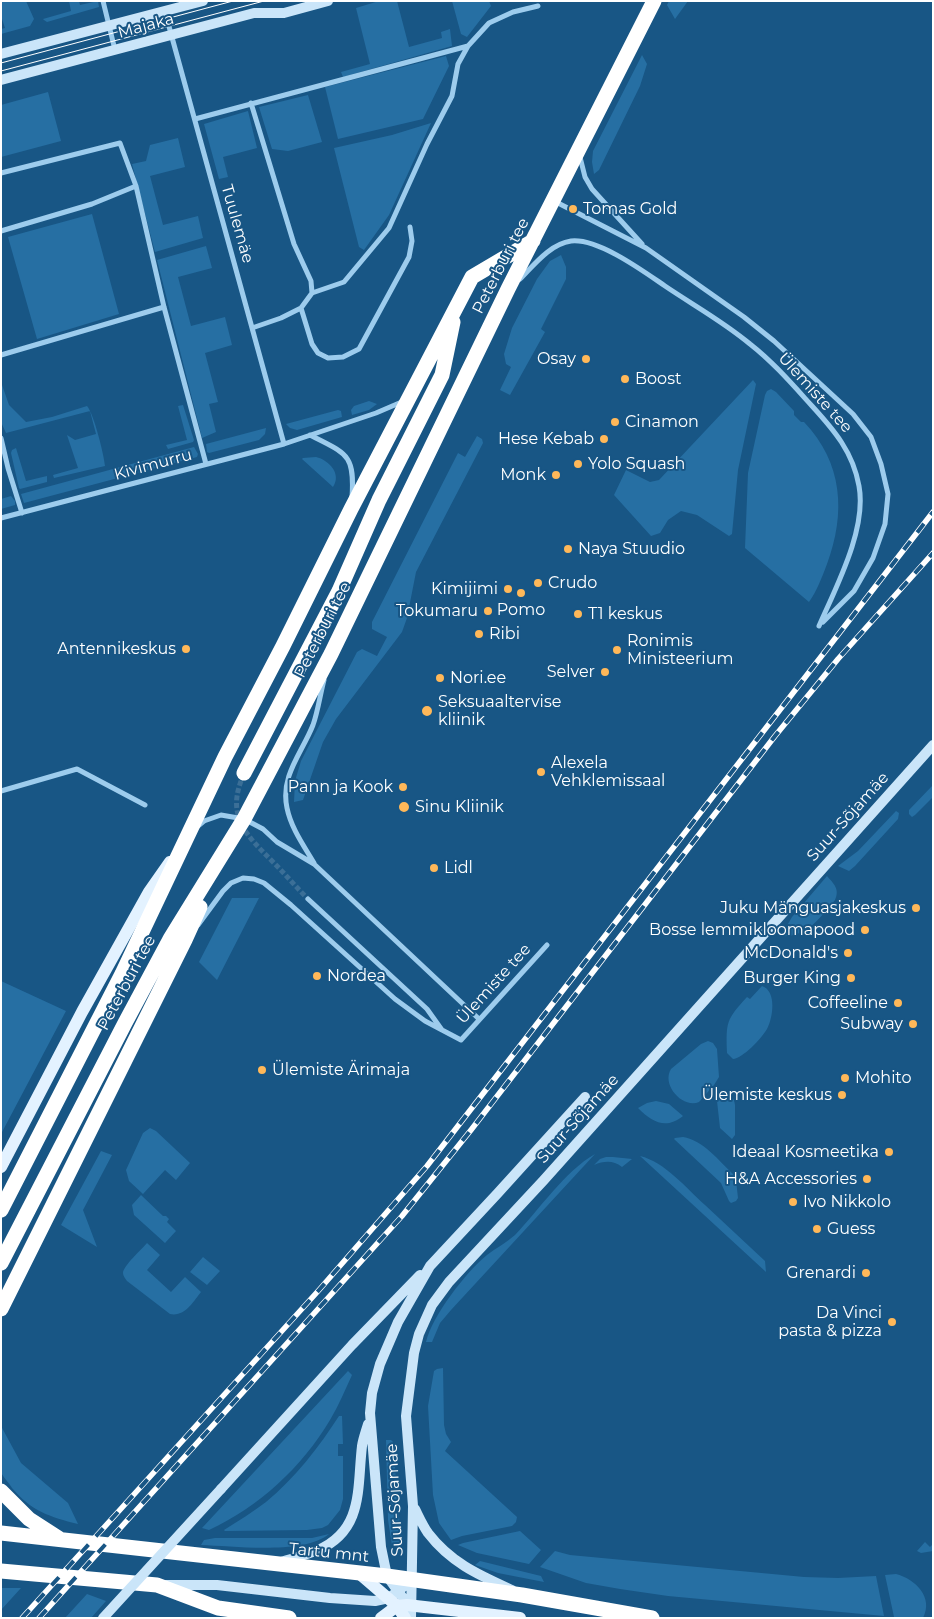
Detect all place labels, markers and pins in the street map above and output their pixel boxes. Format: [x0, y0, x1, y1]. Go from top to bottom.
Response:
place label: Tomas Gold [583, 199, 677, 219]
marker: Tomas Gold [567, 203, 579, 215]
place label: Osay [537, 349, 576, 369]
marker: Osay [580, 353, 592, 365]
place label: Boost [635, 369, 681, 389]
marker: Boost [619, 373, 631, 385]
place label: Cinamon [625, 412, 699, 432]
marker: Cinamon [609, 416, 621, 428]
place label: Hese Kebab [498, 429, 594, 449]
marker: Hese Kebab [598, 433, 610, 445]
place label: Yolo Squash [588, 454, 685, 474]
marker: Yolo Squash [572, 458, 584, 470]
place label: Monk [500, 465, 546, 485]
marker: Monk [550, 469, 562, 481]
place label: Naya Stuudio [578, 539, 685, 559]
marker: Naya Stuudio [562, 543, 574, 555]
place label: Crudo [548, 573, 597, 593]
marker: Crudo [532, 577, 544, 589]
place label: Kimijimi [431, 579, 498, 599]
marker: Kimijimi [502, 583, 514, 595]
marker: Pomo [515, 587, 527, 599]
place label: Pomo [497, 600, 545, 620]
place label: Tokumaru [396, 601, 478, 621]
place label: T1 keskus [588, 604, 662, 624]
marker: Tokumaru [482, 605, 494, 617]
marker: T1 keskus [572, 608, 584, 620]
place label: Ribi [489, 624, 520, 644]
marker: Ribi [473, 628, 485, 640]
place label: Ronimis Ministeerium [627, 631, 733, 669]
place label: Antennikeskus [57, 639, 176, 659]
marker: Antennikeskus [180, 643, 192, 655]
marker: Ronimis Ministeerium [611, 644, 623, 656]
place label: Selver [547, 662, 595, 682]
marker: Selver [599, 666, 611, 678]
place label: Nori.ee [450, 668, 506, 688]
marker: Nori.ee [434, 672, 446, 684]
place label: Seksuaaltervise kliinik [438, 692, 561, 730]
marker: Seksuaaltervise kliinik [420, 704, 434, 718]
place label: Alexela Vehklemissaal [551, 753, 665, 791]
marker: Alexela Vehklemissaal [535, 766, 547, 778]
place label: Pann ja Kook [288, 777, 393, 797]
marker: Pann ja Kook [397, 781, 409, 793]
place label: Sinu Kliinik [415, 797, 504, 817]
marker: Sinu Kliinik [397, 800, 411, 814]
place label: Lidl [444, 858, 473, 878]
marker: Lidl [428, 862, 440, 874]
place label: Juku Mänguasjakeskus [720, 898, 906, 918]
marker: Juku Mänguasjakeskus [910, 902, 922, 914]
place label: Bosse lemmikloomapood [649, 920, 855, 940]
marker: Bosse lemmikloomapood [859, 924, 871, 936]
place label: McDonald's [744, 943, 838, 963]
marker: McDonald's [842, 947, 854, 959]
place label: Nordea [327, 966, 386, 986]
place label: Burger King [743, 968, 841, 988]
marker: Nordea [311, 970, 323, 982]
marker: Burger King [845, 972, 857, 984]
place label: Coffeeline [808, 993, 888, 1013]
marker: Coffeeline [892, 997, 904, 1009]
place label: Subway [840, 1014, 903, 1034]
marker: Subway [907, 1018, 919, 1030]
place label: Ülemiste Ärimaja [272, 1060, 410, 1080]
marker: Ülemiste Ärimaja [256, 1064, 268, 1076]
place label: Mohito [855, 1068, 912, 1088]
marker: Mohito [839, 1072, 851, 1084]
place label: Ülemiste keskus [702, 1085, 832, 1105]
marker: Ülemiste keskus [836, 1089, 848, 1101]
place label: Ideaal Kosmeetika [732, 1142, 879, 1162]
marker: Ideaal Kosmeetika [883, 1146, 895, 1158]
place label: H&A Accessories [725, 1169, 857, 1189]
marker: H&A Accessories [861, 1173, 873, 1185]
place label: Ivo Nikkolo [803, 1192, 891, 1212]
marker: Ivo Nikkolo [787, 1196, 799, 1208]
place label: Guess [827, 1219, 875, 1239]
marker: Guess [811, 1223, 823, 1235]
place label: Grenardi [786, 1263, 856, 1283]
marker: Grenardi [860, 1267, 872, 1279]
place label: Da Vinci pasta & pizza [778, 1303, 882, 1341]
marker: Da Vinci pasta & pizza [886, 1316, 898, 1328]

